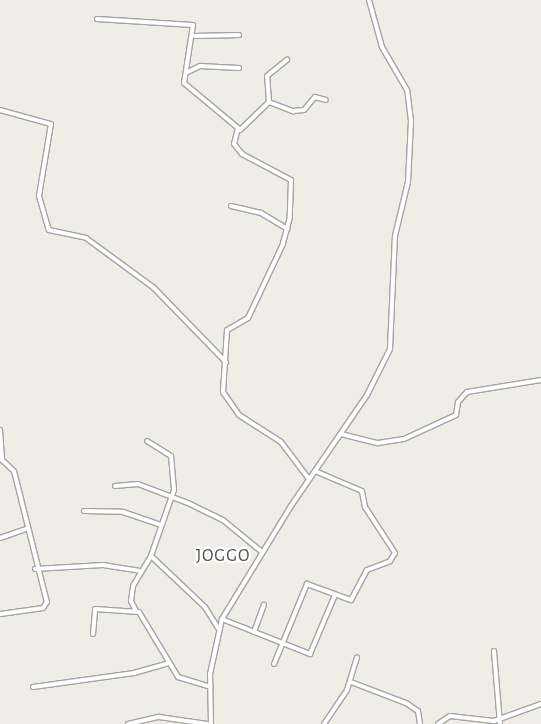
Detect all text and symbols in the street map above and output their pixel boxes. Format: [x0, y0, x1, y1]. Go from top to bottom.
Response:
district label: JOGGO [195, 545, 251, 567]

